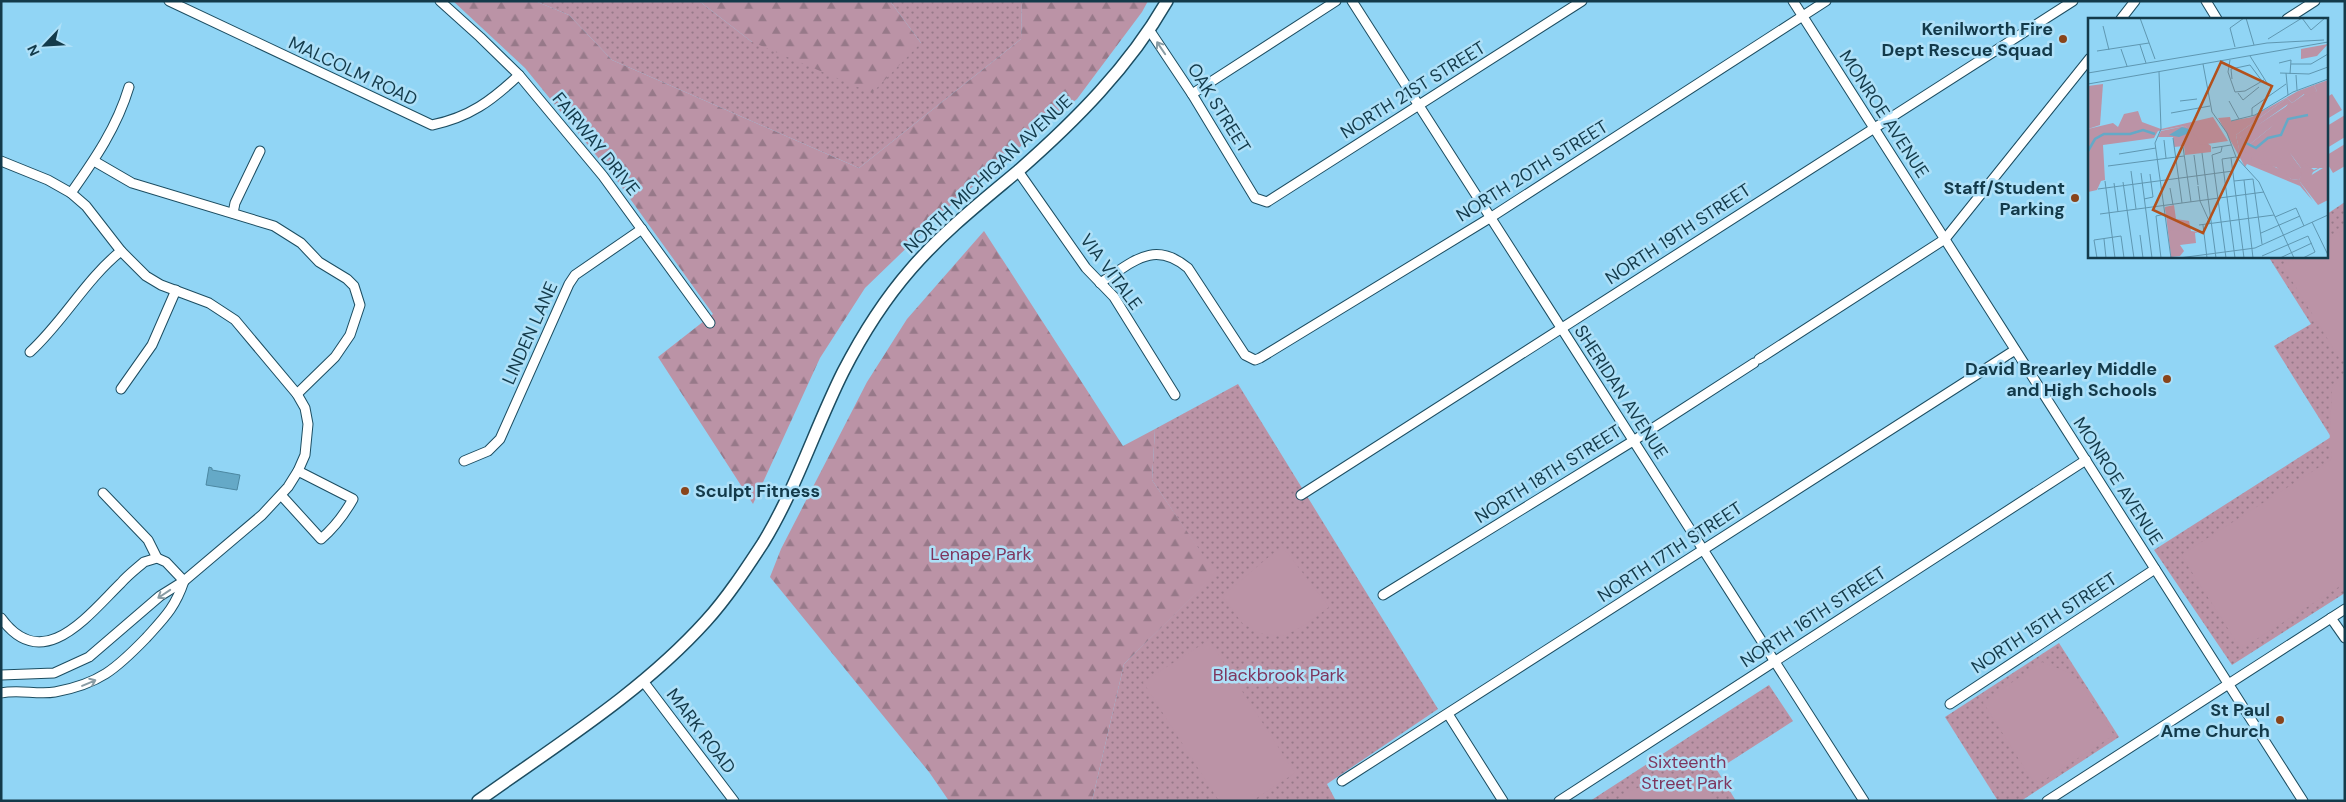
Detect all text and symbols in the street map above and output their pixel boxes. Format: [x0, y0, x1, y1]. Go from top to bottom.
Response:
place label: Kenilworth Fire Dept Rescue Squad [1882, 17, 2053, 62]
inset map [2088, 18, 2328, 258]
north arrow [20, 20, 70, 70]
street label: MALCOLM ROAD [285, 31, 421, 111]
marker: Kenilworth Fire Dept Rescue Squad [2057, 33, 2069, 45]
street label: NORTH 21ST STREET [1336, 36, 1490, 144]
one-way arrow [1156, 41, 1166, 55]
text: N [23, 42, 44, 59]
street label: MONROE AVENUE [1834, 45, 1934, 183]
street label: OAK STREET [1182, 59, 1256, 157]
street label: FAIRWAY DRIVE [547, 87, 645, 201]
street label: NORTH MICHIGAN AVENUE [898, 89, 1078, 259]
street label: NORTH 20TH STREET [1452, 115, 1612, 227]
place label: Staff/Student Parking [1943, 176, 2065, 221]
street label: NORTH 19TH STREET [1601, 178, 1755, 290]
marker: Staff/Student Parking [2069, 192, 2081, 204]
street label: VIA VITALE [1074, 229, 1148, 315]
street label: LINDEN LANE [497, 278, 563, 388]
street label: SHERIDAN AVENUE [1569, 320, 1673, 464]
place label: David Brearley Middle and High Schools [1965, 357, 2157, 402]
marker: David Brearley Middle and High Schools [2161, 373, 2173, 385]
street label: MONROE AVENUE [2068, 412, 2168, 550]
street label: NORTH 18TH STREET [1470, 419, 1626, 529]
place label: Sculpt Fitness [695, 479, 820, 503]
marker: Sculpt Fitness [679, 485, 691, 497]
street label: NORTH 17TH STREET [1593, 496, 1747, 608]
park label: Lenape Park [930, 542, 1032, 566]
street label: NORTH 16TH STREET [1736, 561, 1890, 673]
street label: NORTH 15TH STREET [1967, 567, 2121, 679]
one-way arrow [157, 589, 171, 599]
park label: Blackbrook Park [1213, 663, 1345, 687]
one-way arrow [81, 677, 96, 687]
street label: MARK ROAD [661, 683, 741, 779]
place label: St Paul Ame Church [2160, 698, 2270, 743]
marker: St Paul Ame Church [2274, 714, 2286, 726]
park label: Sixteenth Street Park [1641, 750, 1733, 795]

